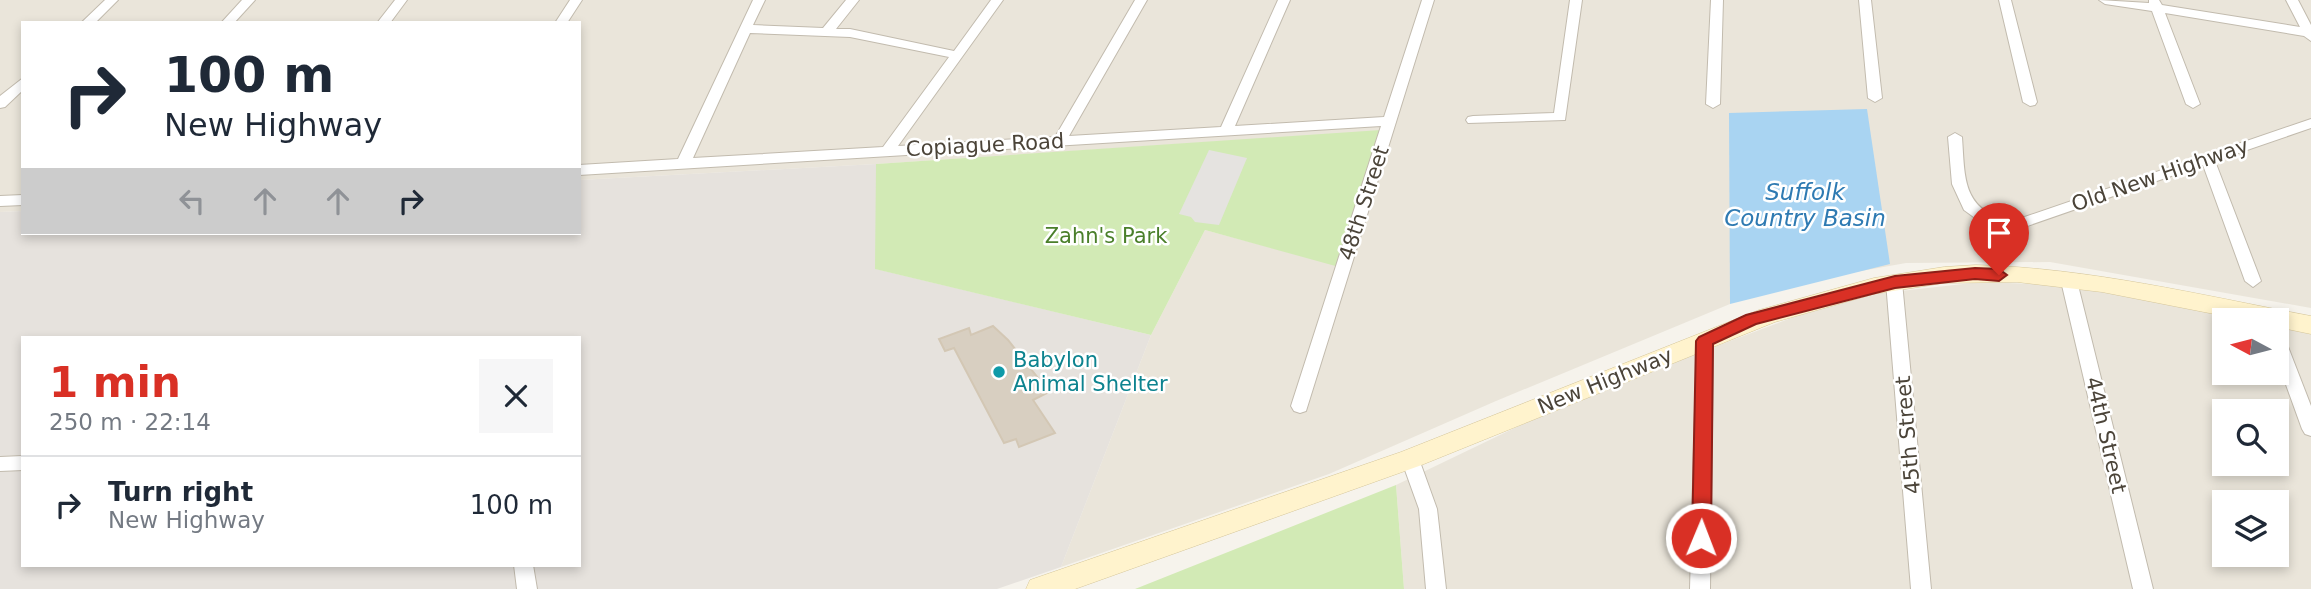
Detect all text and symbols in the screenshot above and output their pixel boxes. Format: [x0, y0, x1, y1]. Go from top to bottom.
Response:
text: 100 m [164, 47, 334, 104]
icon: right [49, 49, 140, 140]
text: New Highway [164, 106, 382, 144]
street label: Copiague Road [905, 129, 1065, 161]
street label: Old New Highway [2068, 133, 2252, 217]
street label: 48th Street [1334, 143, 1394, 263]
water label: Suffolk Country Basin [1724, 179, 1886, 231]
icon: left [173, 182, 211, 220]
icon: ahead [246, 182, 284, 220]
icon: ahead [319, 182, 357, 220]
icon: right [392, 182, 430, 220]
pin [1969, 203, 2029, 275]
icon: arrive [1980, 214, 2018, 252]
park label: Zahn's Park [1045, 224, 1168, 248]
north arrow [2212, 308, 2289, 385]
map controls [2212, 308, 2289, 567]
street label: New Highway [1534, 343, 1676, 419]
place label: Babylon Animal Shelter [1013, 348, 1168, 396]
text: 1 min [49, 358, 181, 407]
button: close [479, 359, 553, 433]
marker: Babylon Animal Shelter [991, 364, 1007, 380]
street label: 44th Street [2081, 374, 2131, 496]
street label: 45th Street [1891, 375, 1925, 495]
button: search [2212, 399, 2289, 476]
text: 250 m · 22:14 [49, 409, 211, 435]
text: Turn right [108, 477, 253, 507]
icon: right [49, 486, 87, 524]
text: 100 m [470, 490, 553, 520]
button: layers [2212, 490, 2289, 567]
position arrow [1664, 501, 1738, 575]
text: New Highway [108, 507, 265, 533]

